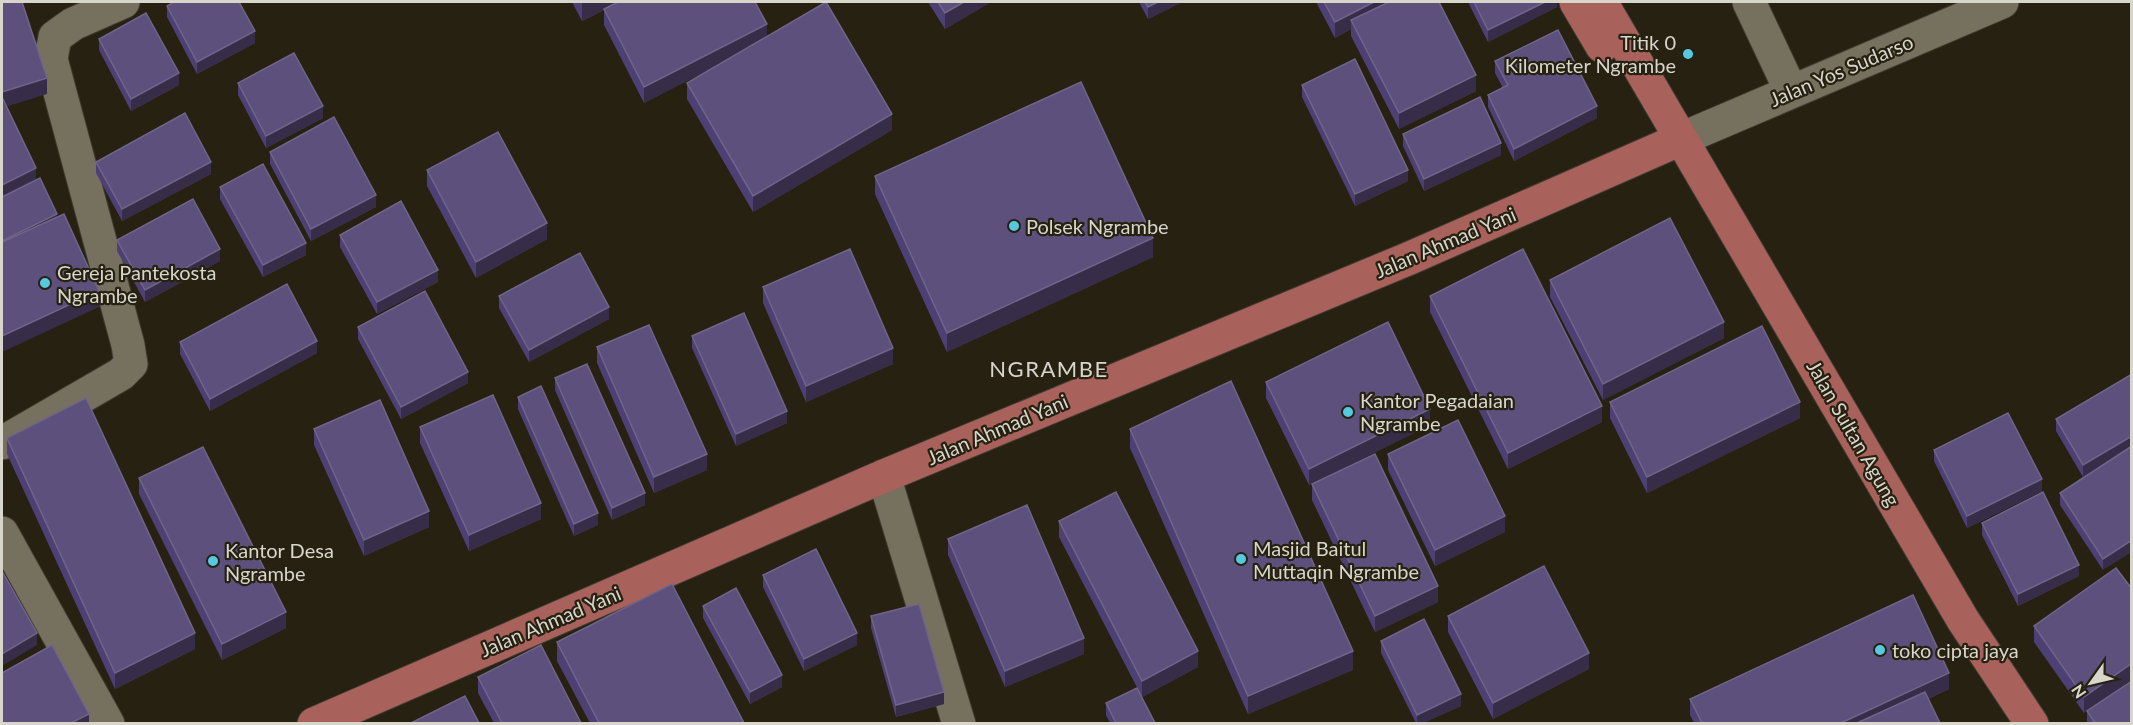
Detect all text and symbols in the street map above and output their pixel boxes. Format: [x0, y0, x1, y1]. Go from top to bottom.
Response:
street label: Jalan Yos Sudarso [1766, 29, 1916, 111]
place label: Titik 0 Kilometer Ngrambe [1505, 30, 1676, 77]
marker: Titik 0 Kilometer Ngrambe [1681, 47, 1695, 61]
street label: Jalan Ahmad Yani [1371, 201, 1519, 283]
place label: Polsek Ngrambe [1026, 214, 1169, 238]
marker: Polsek Ngrambe [1007, 219, 1021, 233]
place label: Gereja Pantekosta Ngrambe [57, 260, 216, 307]
marker: Gereja Pantekosta Ngrambe [38, 276, 52, 290]
district label: NGRAMBE [989, 355, 1109, 382]
street label: Jalan Sultan Agung [1802, 356, 1906, 510]
street label: Jalan Ahmad Yani [923, 388, 1071, 470]
place label: Kantor Pegadaian Ngrambe [1360, 388, 1514, 435]
marker: Kantor Pegadaian Ngrambe [1341, 405, 1355, 419]
place label: Masjid Baitul Muttaqin Ngrambe [1253, 536, 1419, 583]
place label: Kantor Desa Ngrambe [225, 538, 334, 585]
marker: Masjid Baitul Muttaqin Ngrambe [1234, 552, 1248, 566]
marker: Kantor Desa Ngrambe [206, 554, 220, 568]
street label: Jalan Ahmad Yani [476, 580, 624, 662]
place label: toko cipta jaya [1892, 638, 2019, 662]
marker: toko cipta jaya [1873, 643, 1887, 657]
north arrow [2061, 653, 2121, 713]
text: N [2067, 681, 2089, 702]

